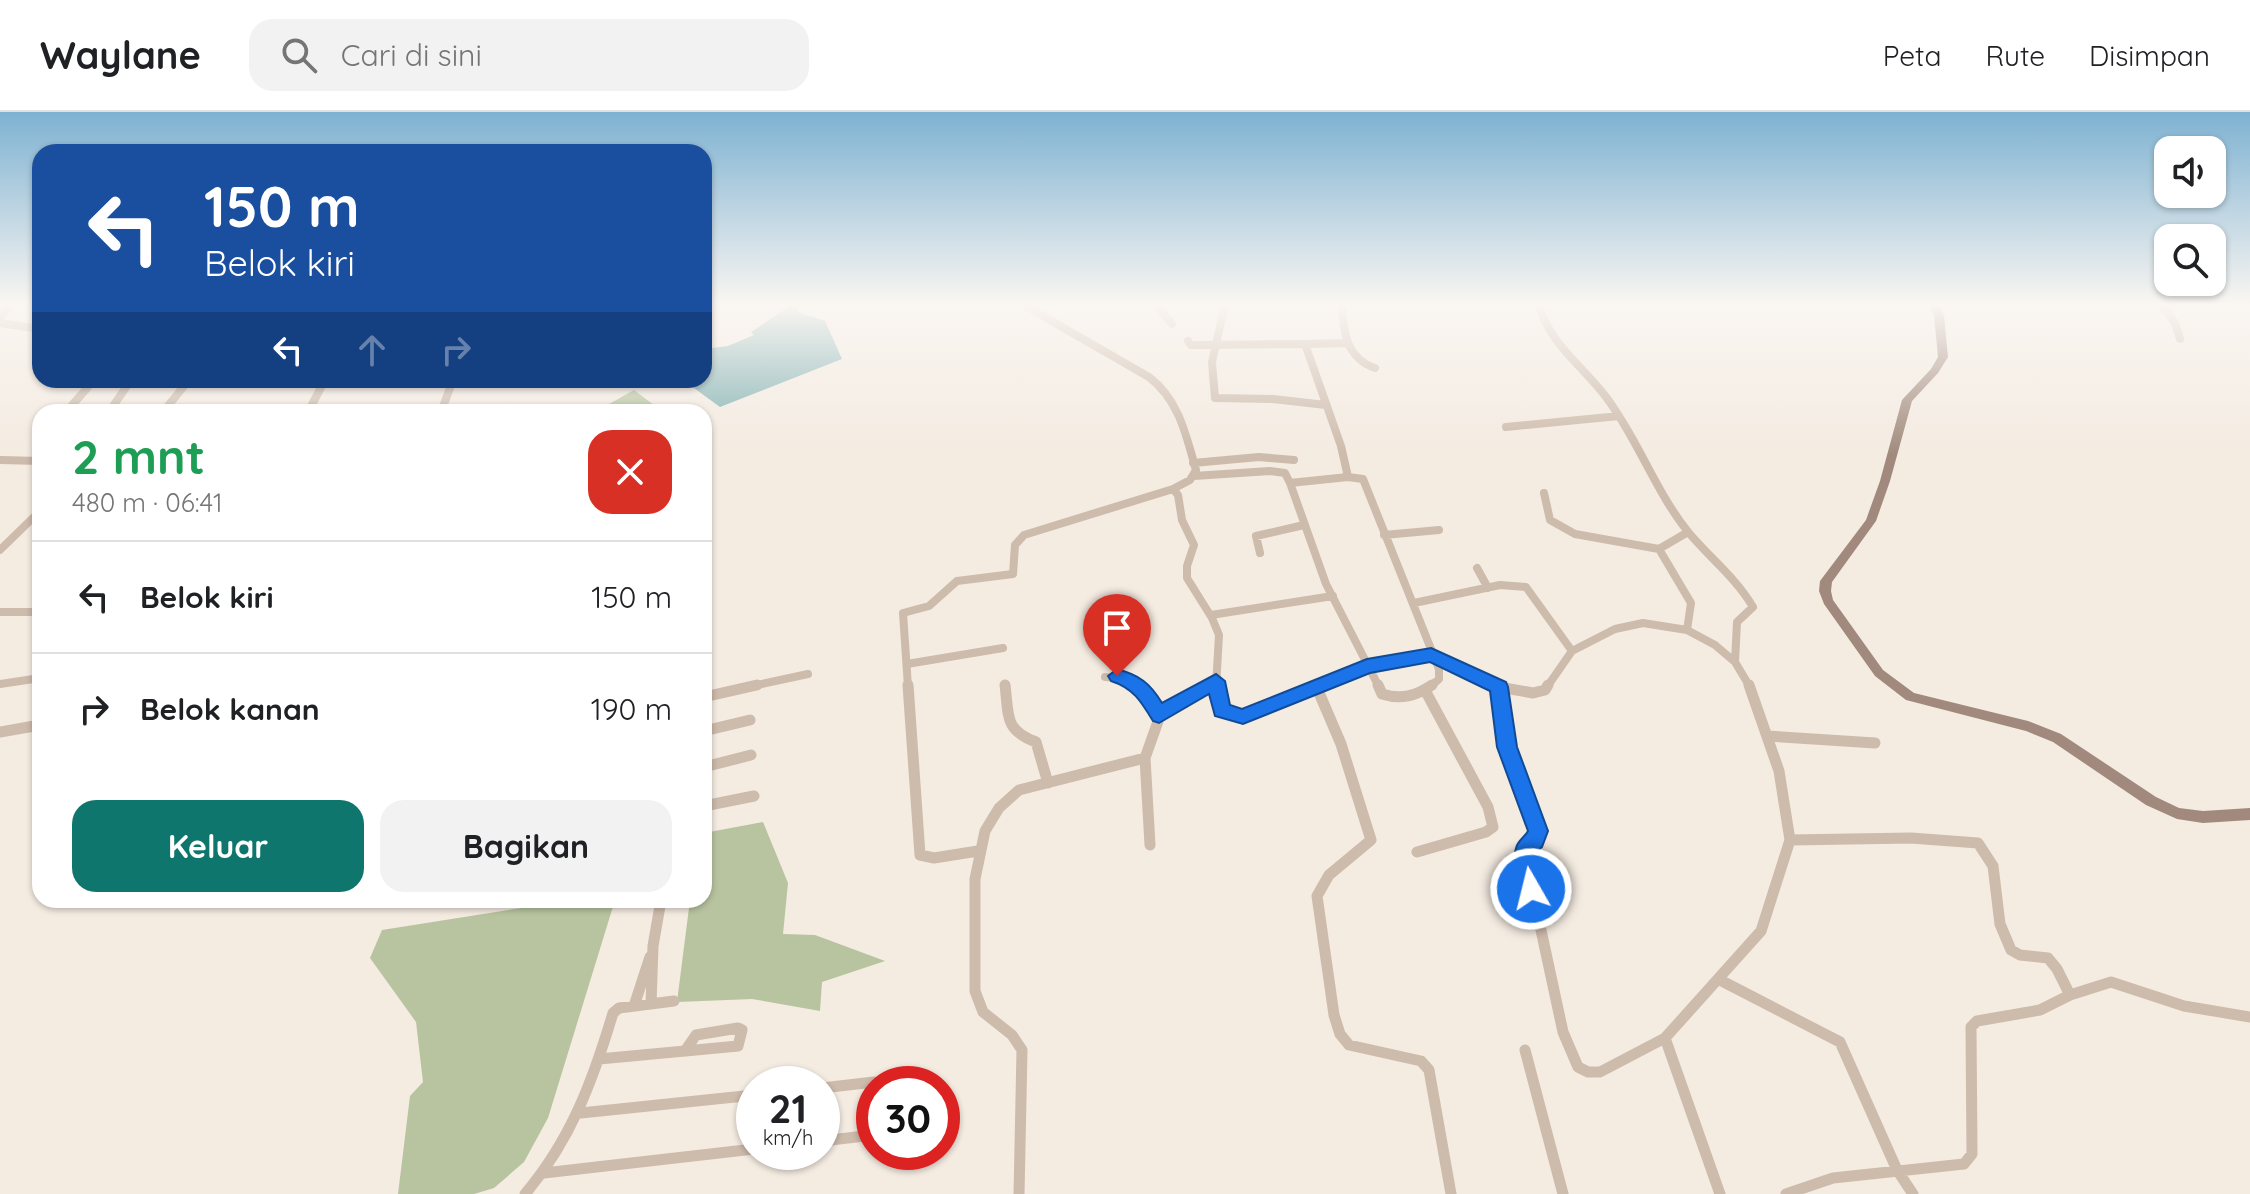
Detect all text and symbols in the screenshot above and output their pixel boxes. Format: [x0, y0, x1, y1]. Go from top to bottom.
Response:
search box [249, 19, 809, 91]
text: Waylane [40, 31, 201, 79]
icon: search [277, 33, 321, 77]
text: Cari di sini [341, 36, 482, 74]
text: Peta [1883, 38, 1942, 73]
text: Rute [1986, 38, 2045, 73]
text: Disimpan [2089, 38, 2210, 73]
map controls [2154, 136, 2226, 296]
button: sound [2154, 136, 2226, 208]
text: 150 m [204, 171, 360, 241]
icon: left [72, 176, 176, 280]
button: search [2154, 224, 2226, 296]
text: Belok kiri [204, 240, 355, 285]
icon: left [266, 328, 310, 372]
icon: ahead [350, 328, 394, 372]
icon: right [434, 328, 478, 372]
text: 2 mnt [72, 426, 205, 486]
button: close [588, 430, 672, 514]
text: 480 m · 06:41 [72, 486, 223, 519]
icon: left [72, 575, 116, 619]
text: Belok kiri [140, 578, 274, 616]
text: 150 m [591, 578, 672, 616]
pin [1083, 594, 1151, 676]
icon: arrive [1095, 606, 1139, 650]
icon: right [72, 687, 116, 731]
text: Belok kanan [140, 690, 320, 728]
text: 190 m [591, 690, 672, 728]
button: Keluar [72, 800, 364, 892]
button: Bagikan [380, 800, 672, 892]
position arrow [1489, 847, 1573, 931]
speed limit sign: 30 [856, 1066, 960, 1170]
text: 21 [769, 1083, 807, 1133]
text: km/h [763, 1125, 813, 1150]

